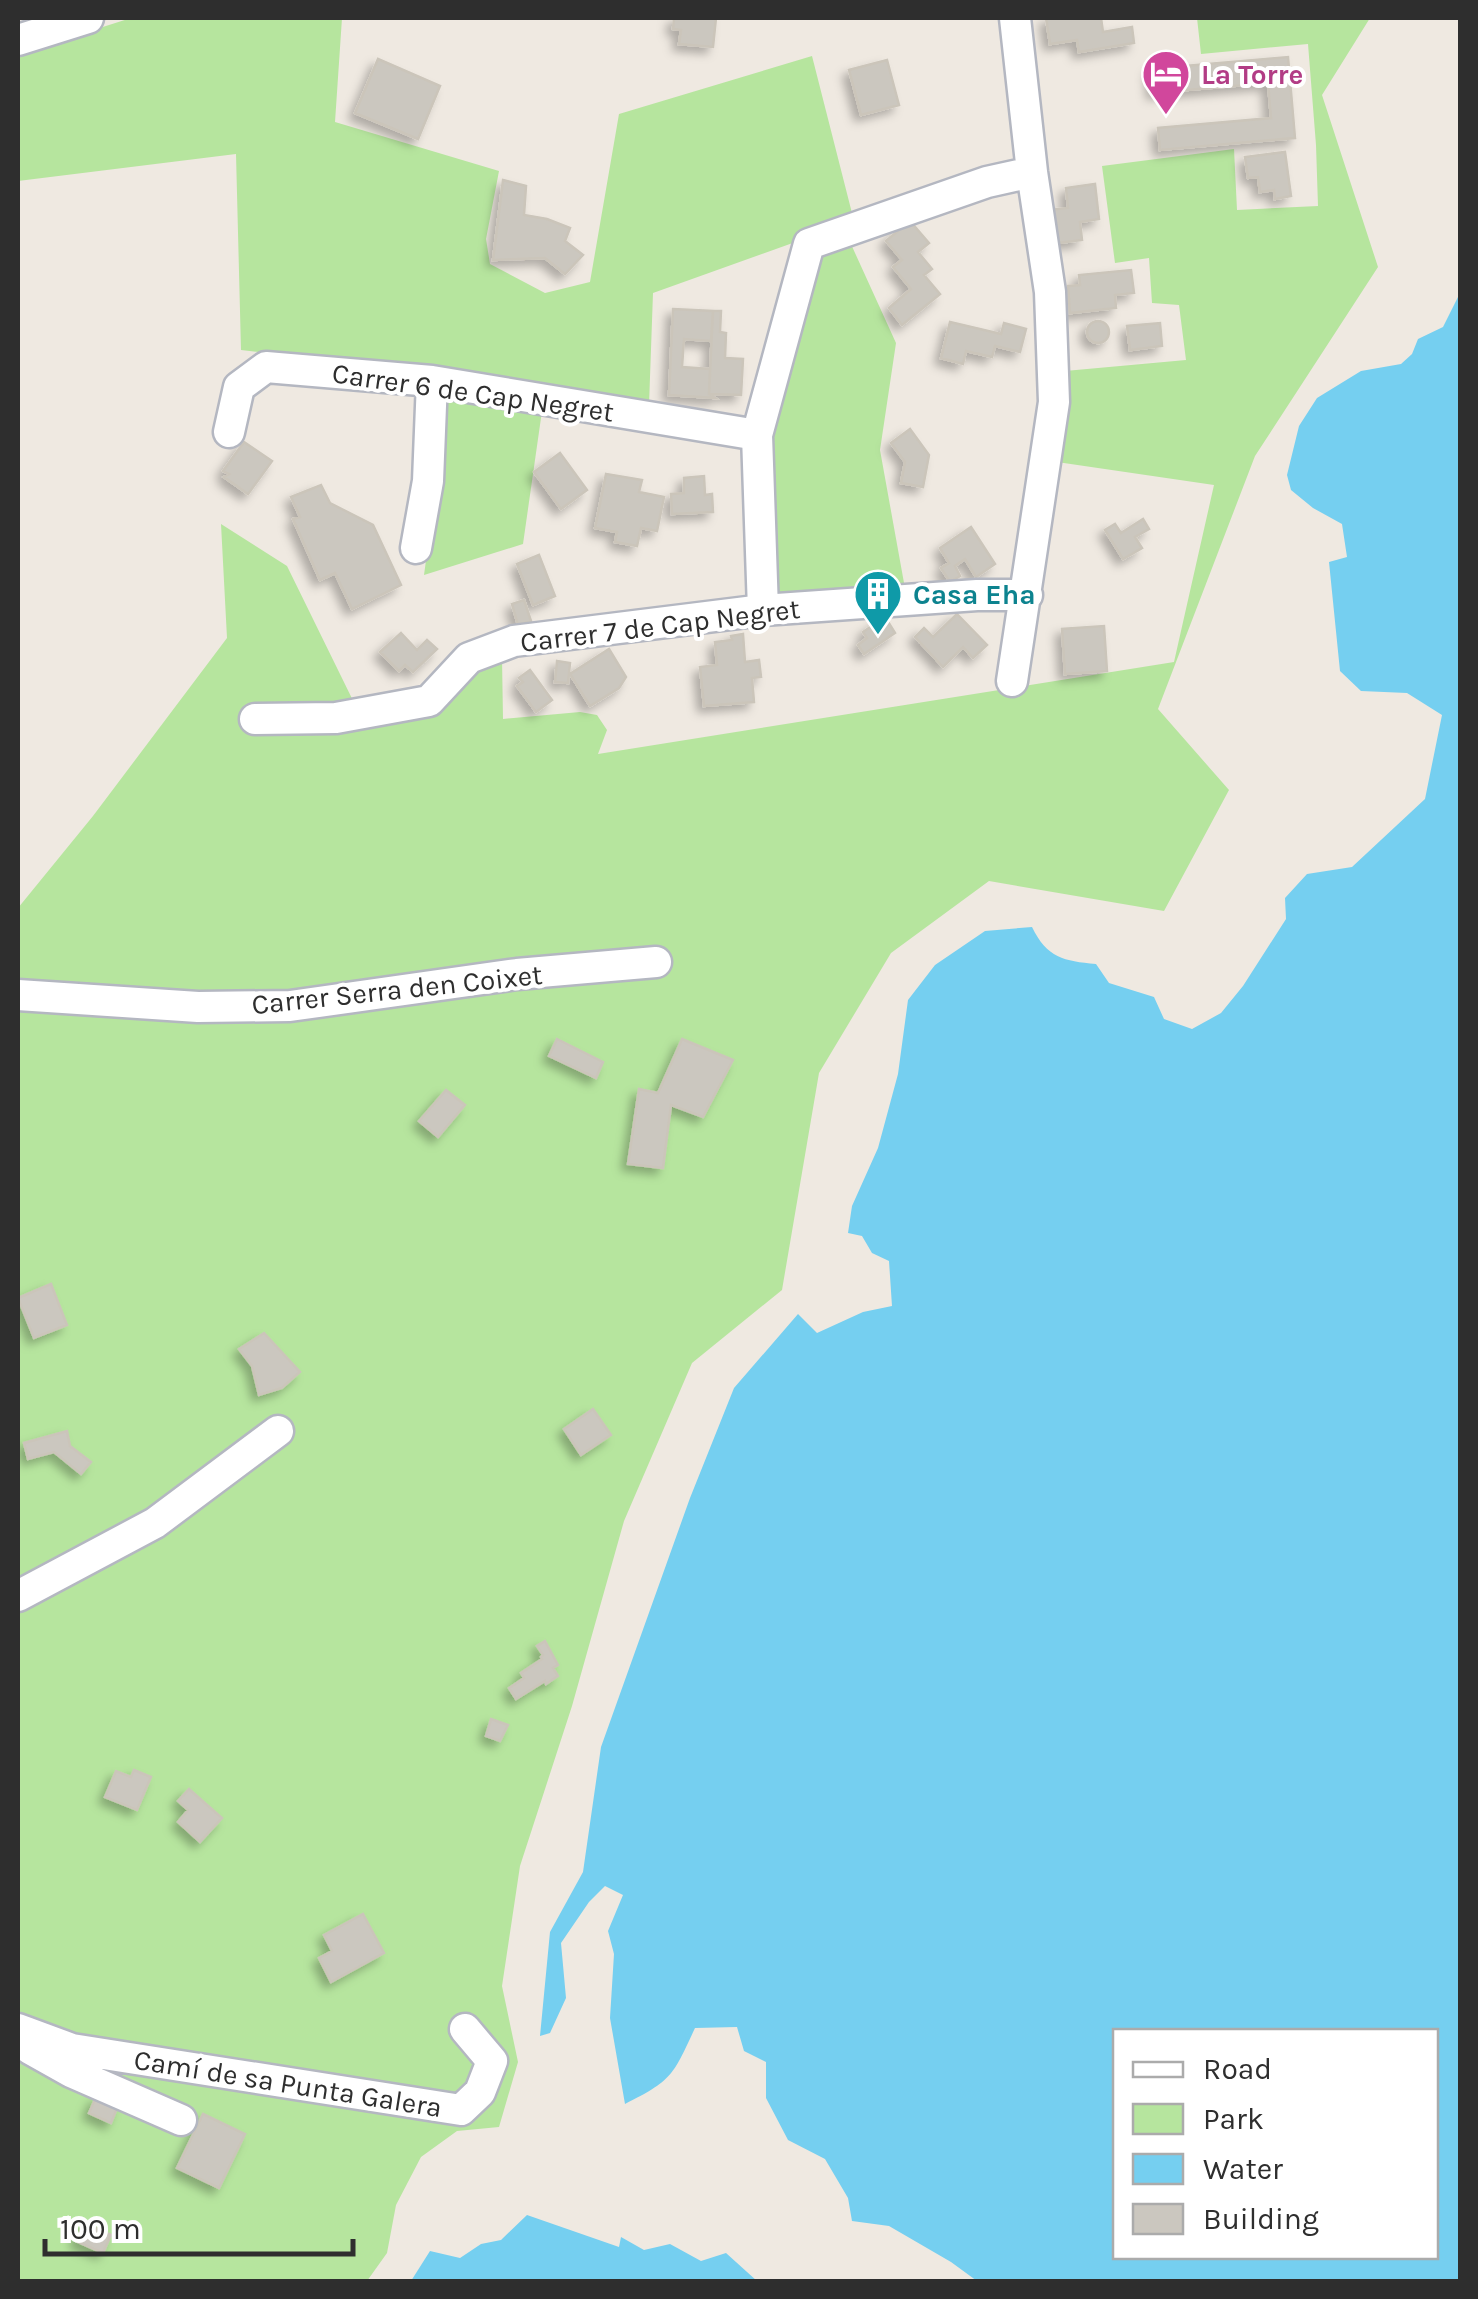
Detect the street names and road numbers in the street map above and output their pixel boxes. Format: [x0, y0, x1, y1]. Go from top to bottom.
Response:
street label: Carrer 6 de Cap Negret [330, 356, 616, 429]
street label: Carrer 7 de Cap Negret [518, 592, 802, 659]
street label: Carrer Serra den Coixet [250, 958, 544, 1021]
street label: Camí de sa Punta Galera [132, 2043, 444, 2124]

